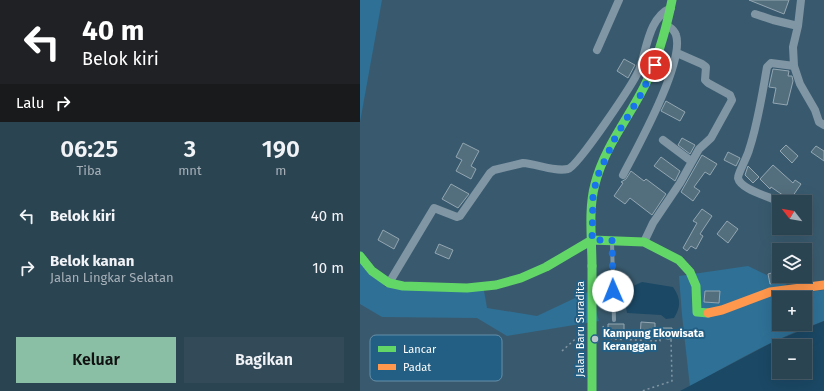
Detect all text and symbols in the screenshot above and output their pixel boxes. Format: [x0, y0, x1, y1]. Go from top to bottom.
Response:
text: 40 m [82, 14, 145, 47]
icon: left [16, 16, 68, 68]
text: Belok kiri [82, 48, 159, 70]
pin [638, 48, 672, 82]
icon: arrive [644, 54, 666, 76]
icon: right [52, 92, 74, 114]
text: Lalu [16, 94, 44, 112]
text: 06:25 [60, 135, 118, 163]
text: 3 [184, 135, 196, 163]
text: 190 [262, 135, 300, 163]
text: Tiba [77, 163, 102, 178]
text: mnt [178, 163, 202, 178]
text: m [275, 163, 286, 178]
north arrow [772, 195, 812, 235]
map controls [772, 195, 812, 379]
icon: left [16, 205, 38, 227]
text: Belok kiri [50, 207, 115, 225]
text: 40 m [311, 207, 344, 225]
button: layers [772, 243, 812, 283]
text: Belok kanan [50, 252, 134, 270]
icon: right [16, 257, 38, 279]
text: 10 m [312, 259, 344, 277]
text: Jalan Lingkar Selatan [50, 270, 174, 285]
position arrow [592, 270, 634, 312]
street label: Jalan Baru Suradita [574, 281, 587, 377]
button: + [772, 291, 812, 331]
place label: Kampung Ekowisata Keranggan [603, 327, 704, 353]
marker: Kampung Ekowisata Keranggan [590, 334, 600, 344]
legend [370, 335, 502, 381]
button: Keluar [16, 337, 176, 383]
button: Bagikan [184, 337, 344, 383]
button: − [772, 339, 812, 379]
text: Lancar [403, 343, 437, 356]
text: Padat [403, 361, 431, 374]

